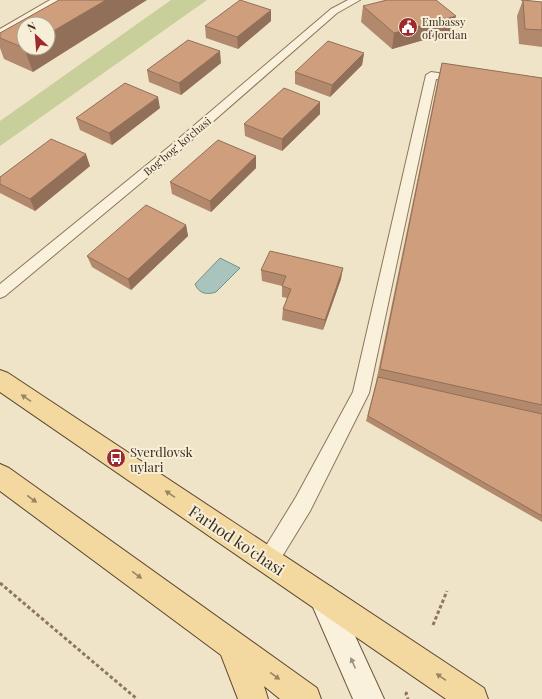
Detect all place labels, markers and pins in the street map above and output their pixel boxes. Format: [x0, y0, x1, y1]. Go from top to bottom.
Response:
place label: Embassy of Jordan [422, 14, 467, 42]
public building icon: Embassy of Jordan [397, 16, 419, 38]
place label: Sverdlovsk uylari [130, 443, 194, 475]
bus stop icon: Sverdlovsk uylari [105, 447, 127, 469]

